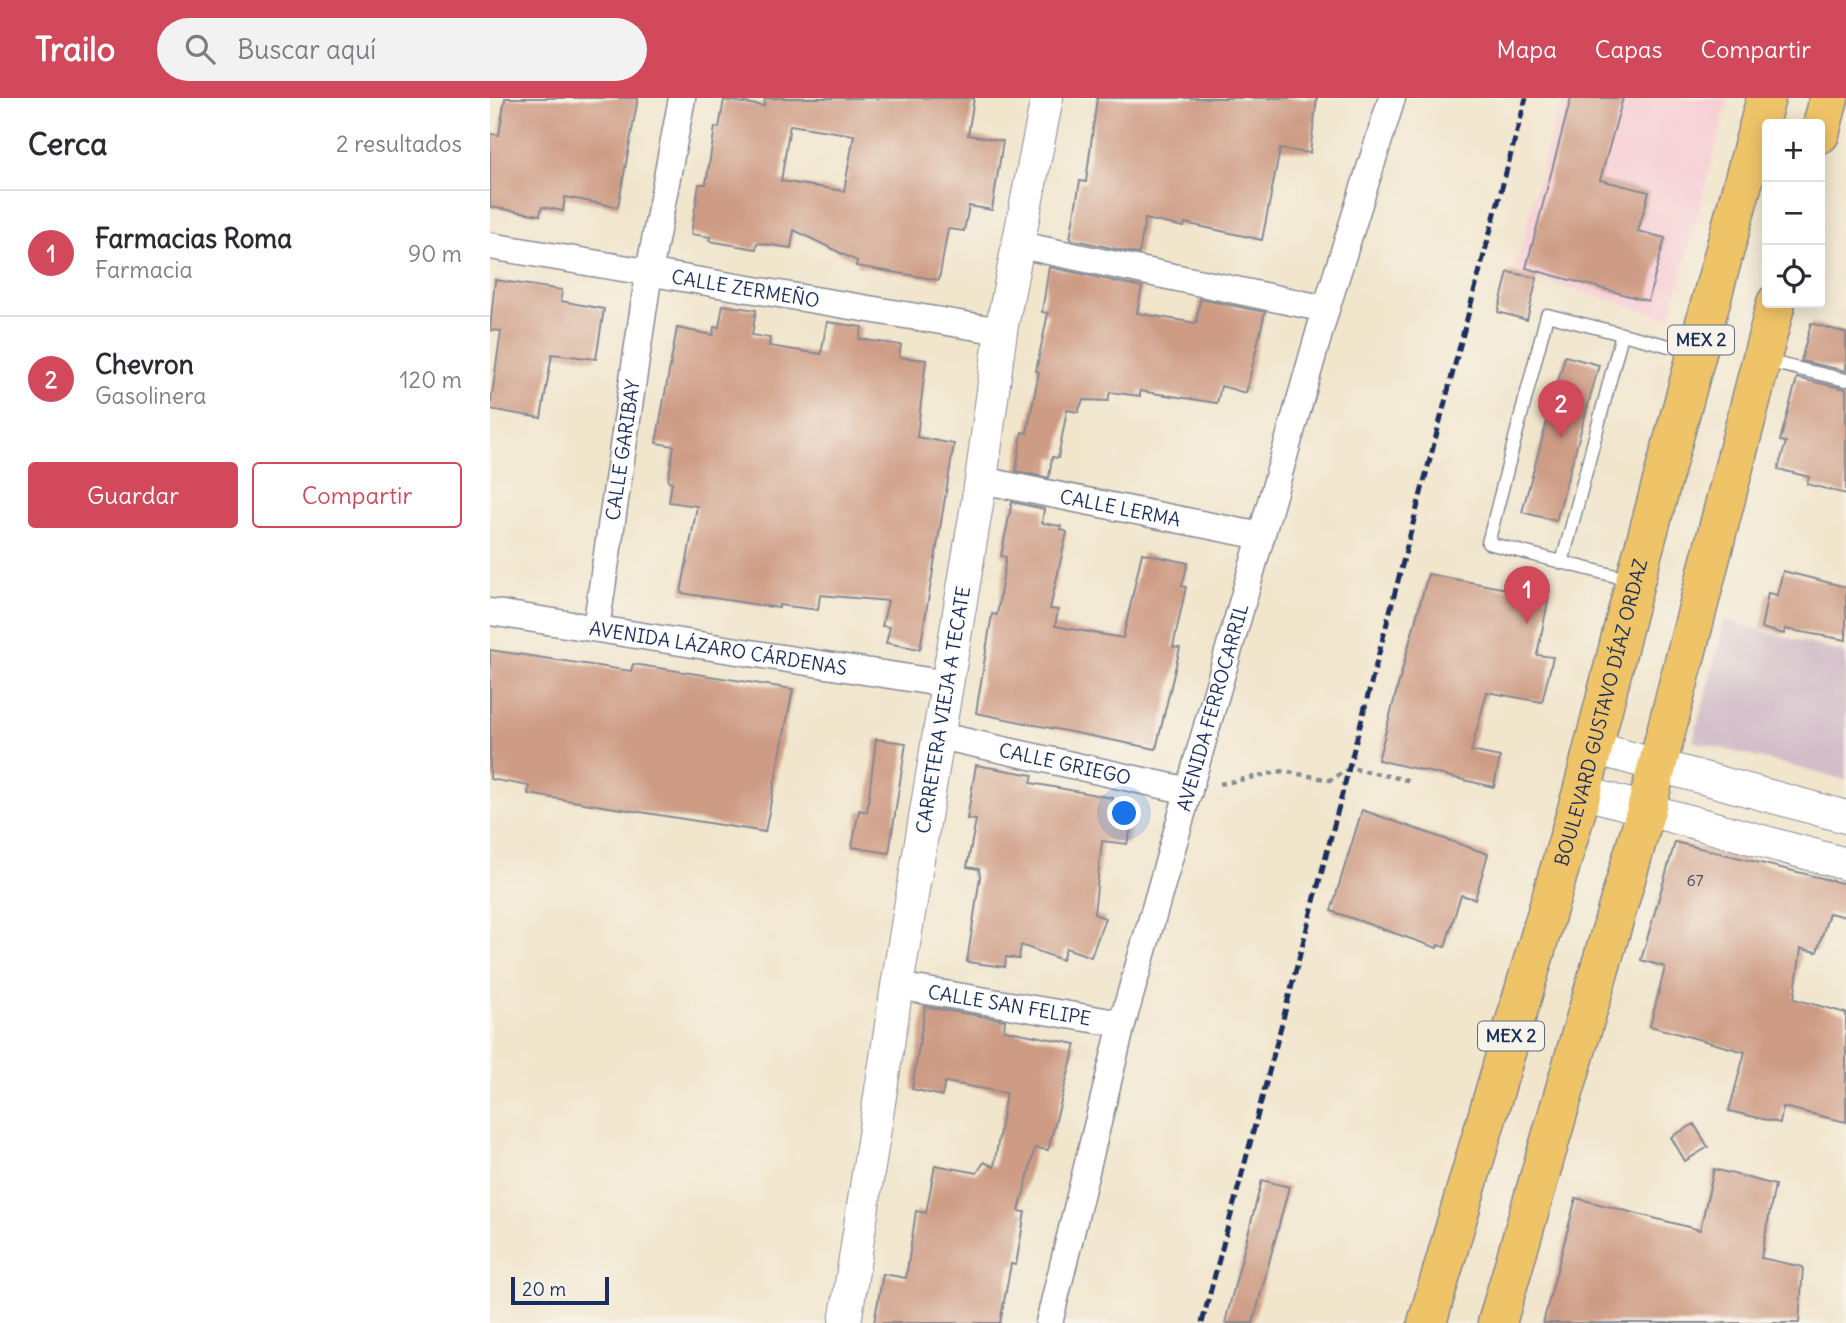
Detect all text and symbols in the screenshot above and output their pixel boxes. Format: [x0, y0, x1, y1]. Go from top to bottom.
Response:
search box [157, 18, 647, 81]
text: Trailo [35, 28, 115, 70]
icon: search [181, 30, 219, 68]
text: Buscar aquí [237, 33, 376, 66]
text: Mapa [1496, 34, 1557, 64]
text: Capas [1595, 34, 1662, 64]
text: Compartir [1700, 34, 1811, 64]
map controls [1762, 119, 1825, 308]
button: + [1762, 119, 1825, 182]
text: Cerca [28, 125, 107, 163]
text: 2 resultados [336, 129, 462, 158]
button: − [1762, 182, 1825, 245]
text: Farmacias Roma [95, 222, 292, 255]
text: 1 [46, 239, 56, 268]
text: 90 m [408, 239, 462, 268]
button: locate [1762, 245, 1825, 308]
text: Farmacia [95, 255, 193, 284]
street label: CALLE ZERMEÑO [670, 264, 821, 313]
road number: MEX 2 [1668, 326, 1734, 354]
text: Chevron [95, 348, 194, 381]
text: 2 [45, 365, 57, 394]
text: 120 m [399, 365, 462, 394]
street label: CALLE GARIBAY [600, 378, 645, 522]
pin: 2 [1538, 380, 1584, 438]
text: Gasolinera [95, 381, 206, 410]
button: Guardar [28, 462, 238, 528]
button: Compartir [252, 462, 462, 528]
street label: CALLE LERMA [1058, 484, 1183, 532]
street label: BOULEVARD GUSTAVO DÍAZ ORDAZ [1549, 556, 1653, 869]
pin: 1 [1504, 566, 1550, 624]
street label: CARRETERA VIEJA A TECATE [911, 584, 975, 835]
street label: AVENIDA FERROCARRIL [1171, 601, 1253, 814]
street label: AVENIDA LÁZARO CÁRDENAS [588, 616, 849, 680]
street label: CALLE GRIEGO [997, 737, 1133, 790]
your location [1107, 796, 1141, 830]
house number: 67 [1686, 870, 1704, 890]
street label: CALLE SAN FELIPE [926, 979, 1093, 1031]
road number: MEX 2 [1478, 1021, 1544, 1051]
scale bar [511, 1274, 609, 1306]
text: 20 m [522, 1277, 566, 1301]

